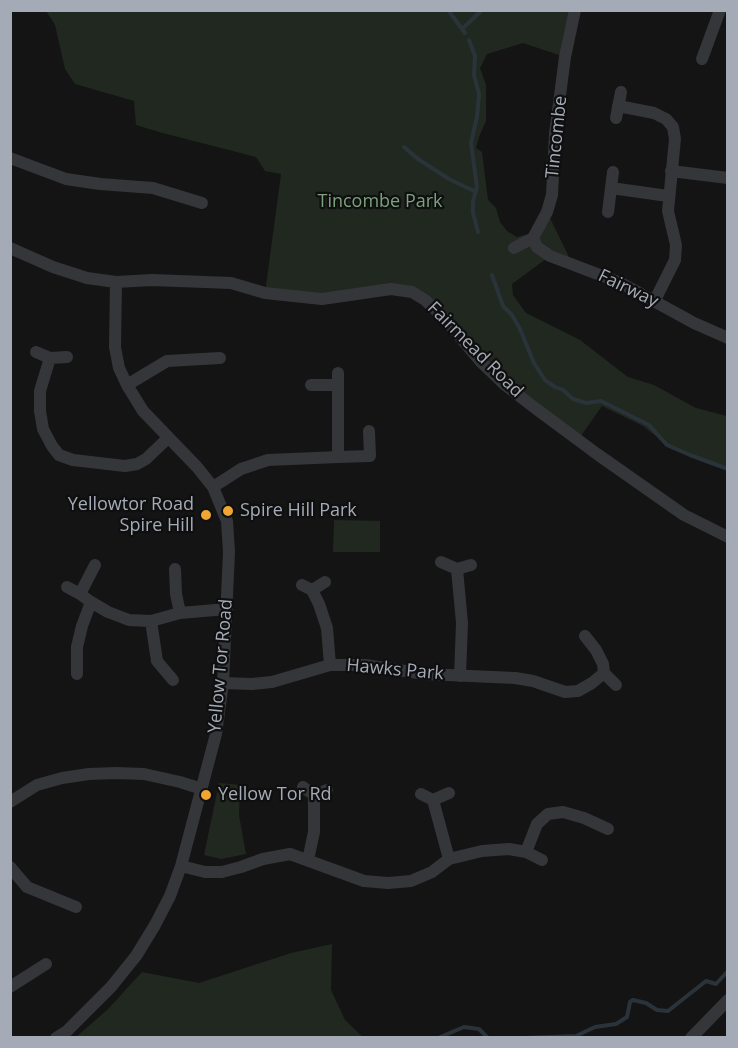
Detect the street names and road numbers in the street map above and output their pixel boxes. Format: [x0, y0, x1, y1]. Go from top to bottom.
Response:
street label: Tincombe [542, 95, 572, 179]
street label: Fairway [594, 265, 662, 313]
street label: Fairmead Road [423, 298, 527, 402]
street label: Yellow Tor Road [204, 598, 238, 734]
street label: Hawks Park [345, 655, 445, 685]

